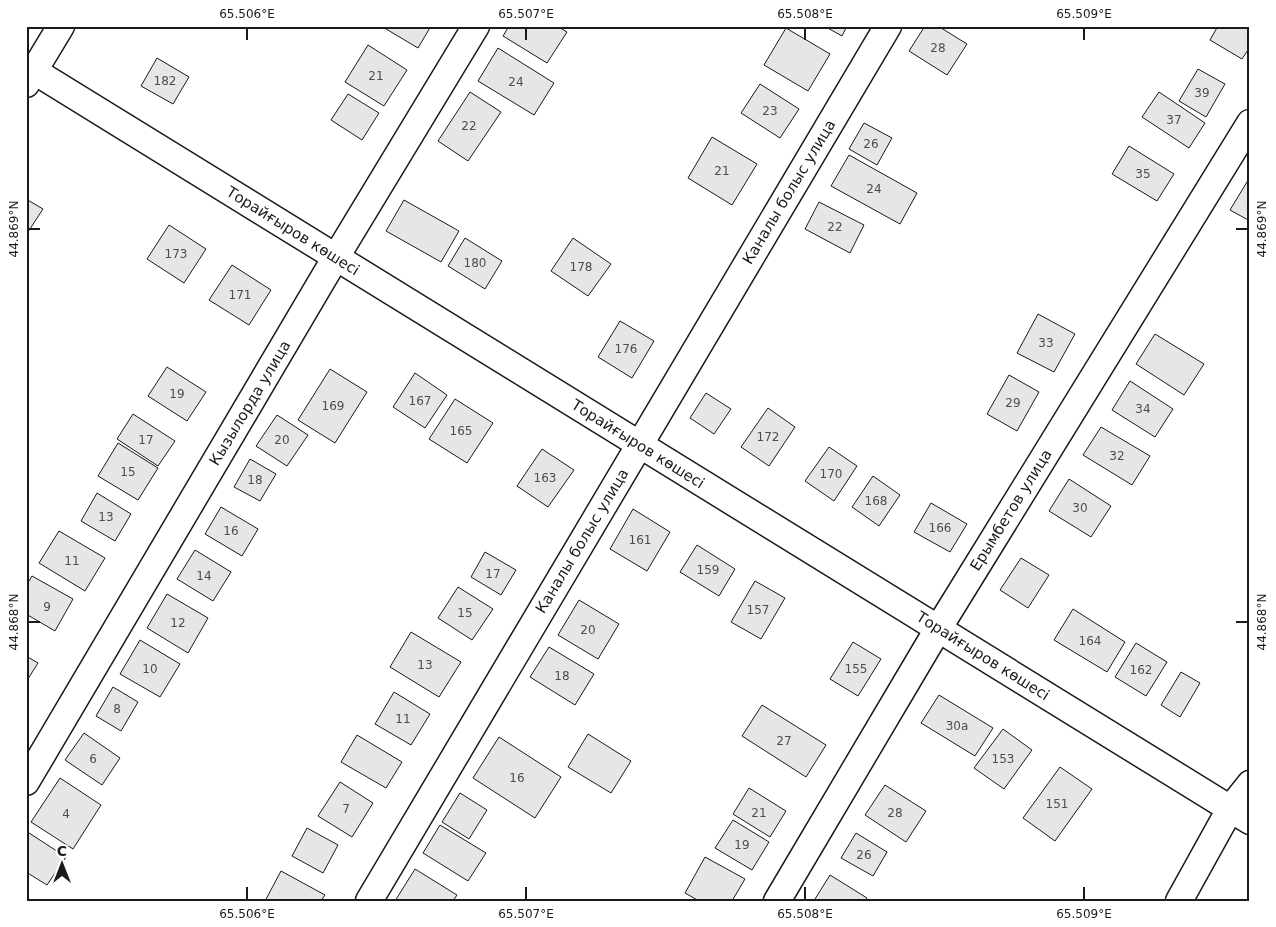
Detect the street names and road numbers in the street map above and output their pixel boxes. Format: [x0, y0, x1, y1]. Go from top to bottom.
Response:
street label: Каналы болыс улица [739, 116, 839, 268]
street label: Торайғыров көшесі [222, 182, 363, 279]
street label: Кызылорда улица [206, 337, 294, 469]
street label: Торайғыров көшесі [567, 395, 708, 492]
street label: Ерымбетов улица [966, 446, 1056, 574]
street label: Каналы болыс улица [532, 465, 632, 617]
street label: Торайғыров көшесі [912, 607, 1053, 704]

